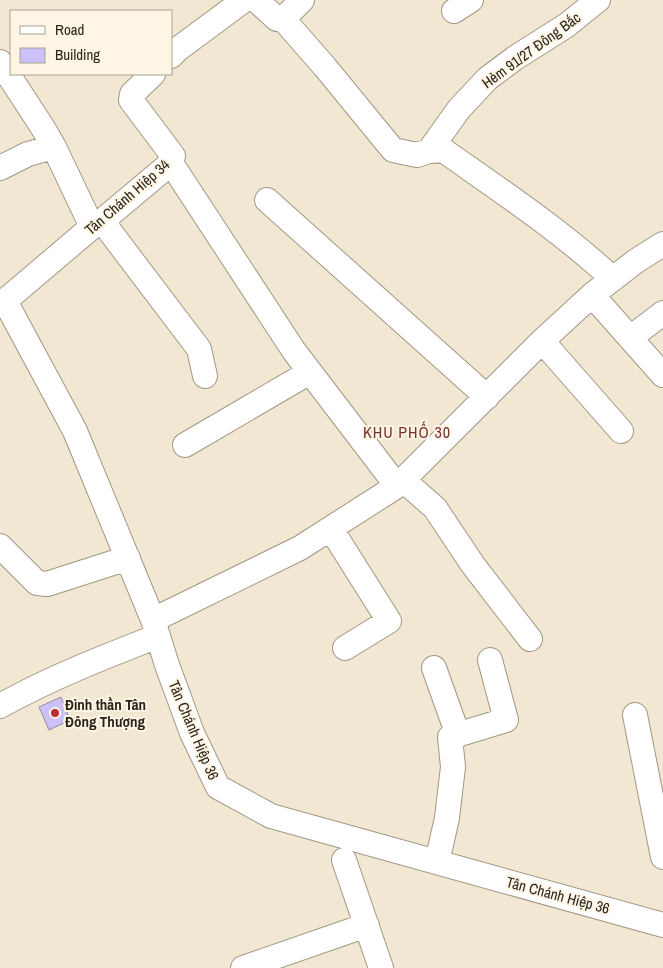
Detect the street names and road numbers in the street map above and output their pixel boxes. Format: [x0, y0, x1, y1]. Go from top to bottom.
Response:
street label: Hẻm 91/27 Đông Bắc [477, 7, 585, 93]
street label: Tân Chánh Hiệp 34 [80, 154, 174, 240]
street label: Tân Chánh Hiệp 36 [164, 677, 224, 783]
street label: Tân Chánh Hiệp 36 [504, 871, 612, 919]

